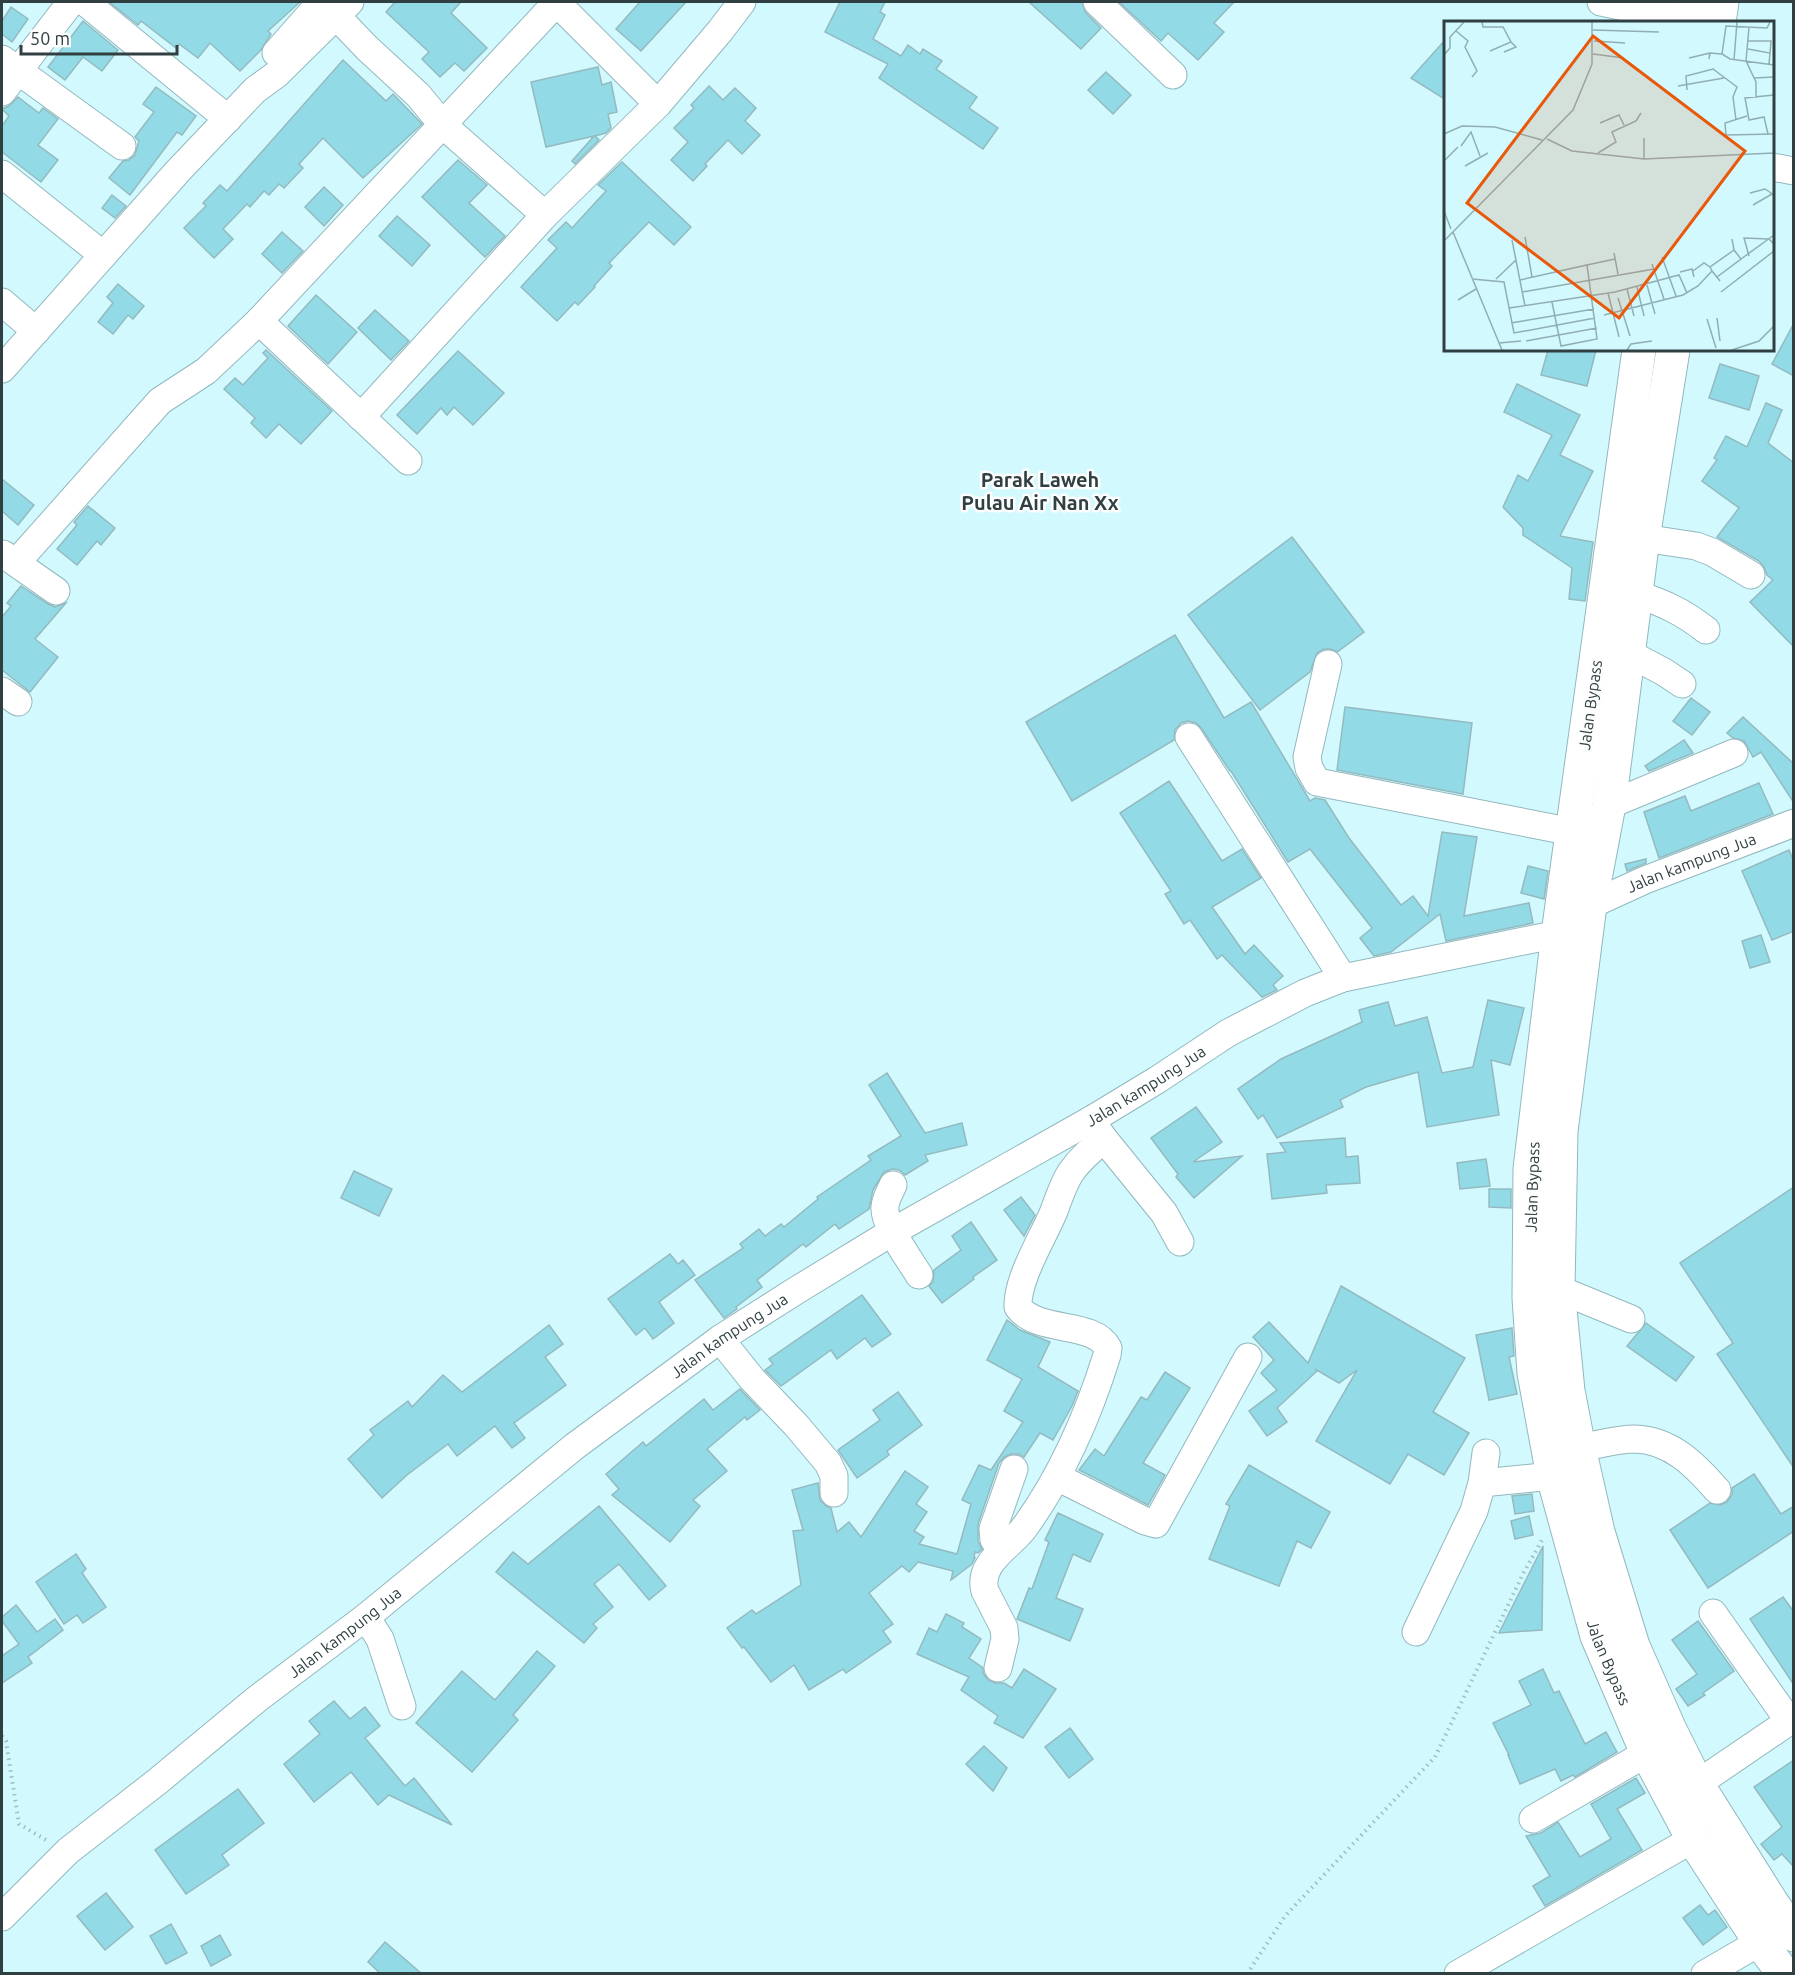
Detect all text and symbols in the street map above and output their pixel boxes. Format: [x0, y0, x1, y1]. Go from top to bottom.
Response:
scale bar [21, 18, 177, 56]
inset map [1444, 21, 1774, 351]
text: 50 m [30, 28, 70, 48]
district label: Parak Laweh Pulau Air Nan Xx [961, 468, 1119, 514]
street label: Jalan Bypass [1575, 659, 1605, 751]
street label: Jalan kampung Jua [1624, 829, 1759, 896]
street label: Jalan kampung Jua [1083, 1042, 1209, 1130]
street label: Jalan Bypass [1521, 1141, 1543, 1233]
street label: Jalan kampung Jua [667, 1289, 791, 1381]
street label: Jalan kampung Jua [285, 1583, 404, 1681]
street label: Jalan Bypass [1584, 1618, 1634, 1708]

